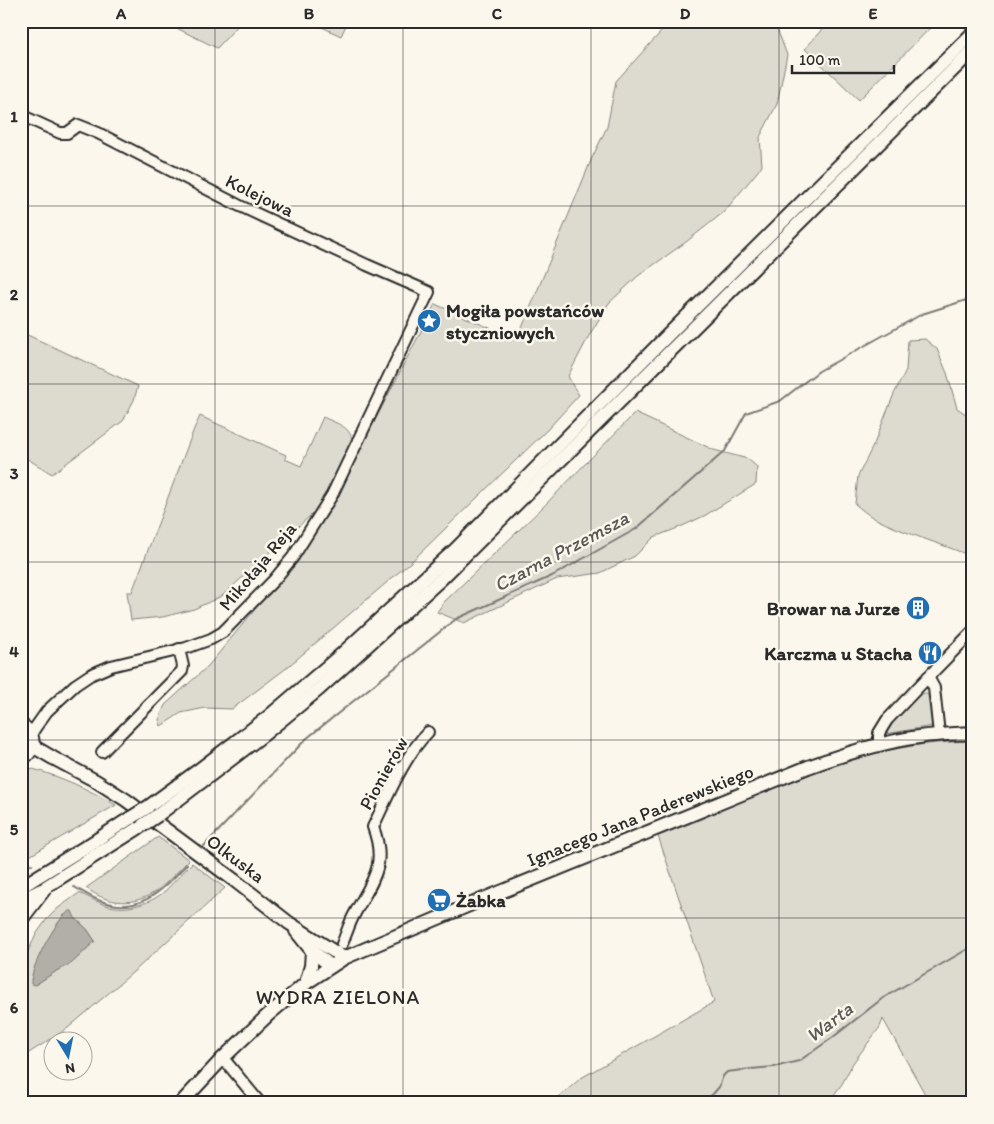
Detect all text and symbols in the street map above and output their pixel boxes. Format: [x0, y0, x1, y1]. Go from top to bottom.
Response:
text: A [115, 4, 127, 23]
text: B [304, 4, 315, 23]
text: C [492, 4, 503, 23]
text: D [680, 4, 691, 23]
text: E [869, 4, 878, 23]
scale bar [792, 42, 894, 74]
text: 100 m [799, 51, 841, 69]
text: 1 [10, 107, 18, 126]
street label: Kolejowa [222, 169, 298, 222]
text: 2 [10, 285, 19, 304]
place label: Mogiła powstańców styczniowych [446, 299, 604, 344]
place icon: Mogiła powstańców styczniowych [416, 308, 442, 334]
text: 3 [10, 464, 19, 483]
water label: Czarna Przemsza [490, 505, 633, 597]
street label: Mikołaja Reja [214, 517, 301, 615]
building icon: Browar na Jurze [905, 595, 931, 621]
place label: Browar na Jurze [767, 597, 900, 620]
restaurant icon: Karczma u Stacha [917, 640, 943, 666]
text: 4 [9, 642, 19, 661]
place label: Karczma u Stacha [764, 642, 913, 665]
street label: Pionierów [354, 733, 413, 814]
street label: Ignacego Jana Paderewskiego [524, 759, 757, 871]
text: 5 [10, 820, 19, 839]
street label: Olkuska [202, 829, 269, 888]
supermarket icon: Żabka [426, 887, 452, 913]
place label: Żabka [456, 889, 506, 912]
district label: WYDRA ZIELONA [256, 985, 420, 1009]
water label: Warta [801, 996, 858, 1047]
text: 6 [10, 998, 19, 1017]
north arrow [42, 1032, 92, 1082]
text: N [64, 1059, 76, 1078]

